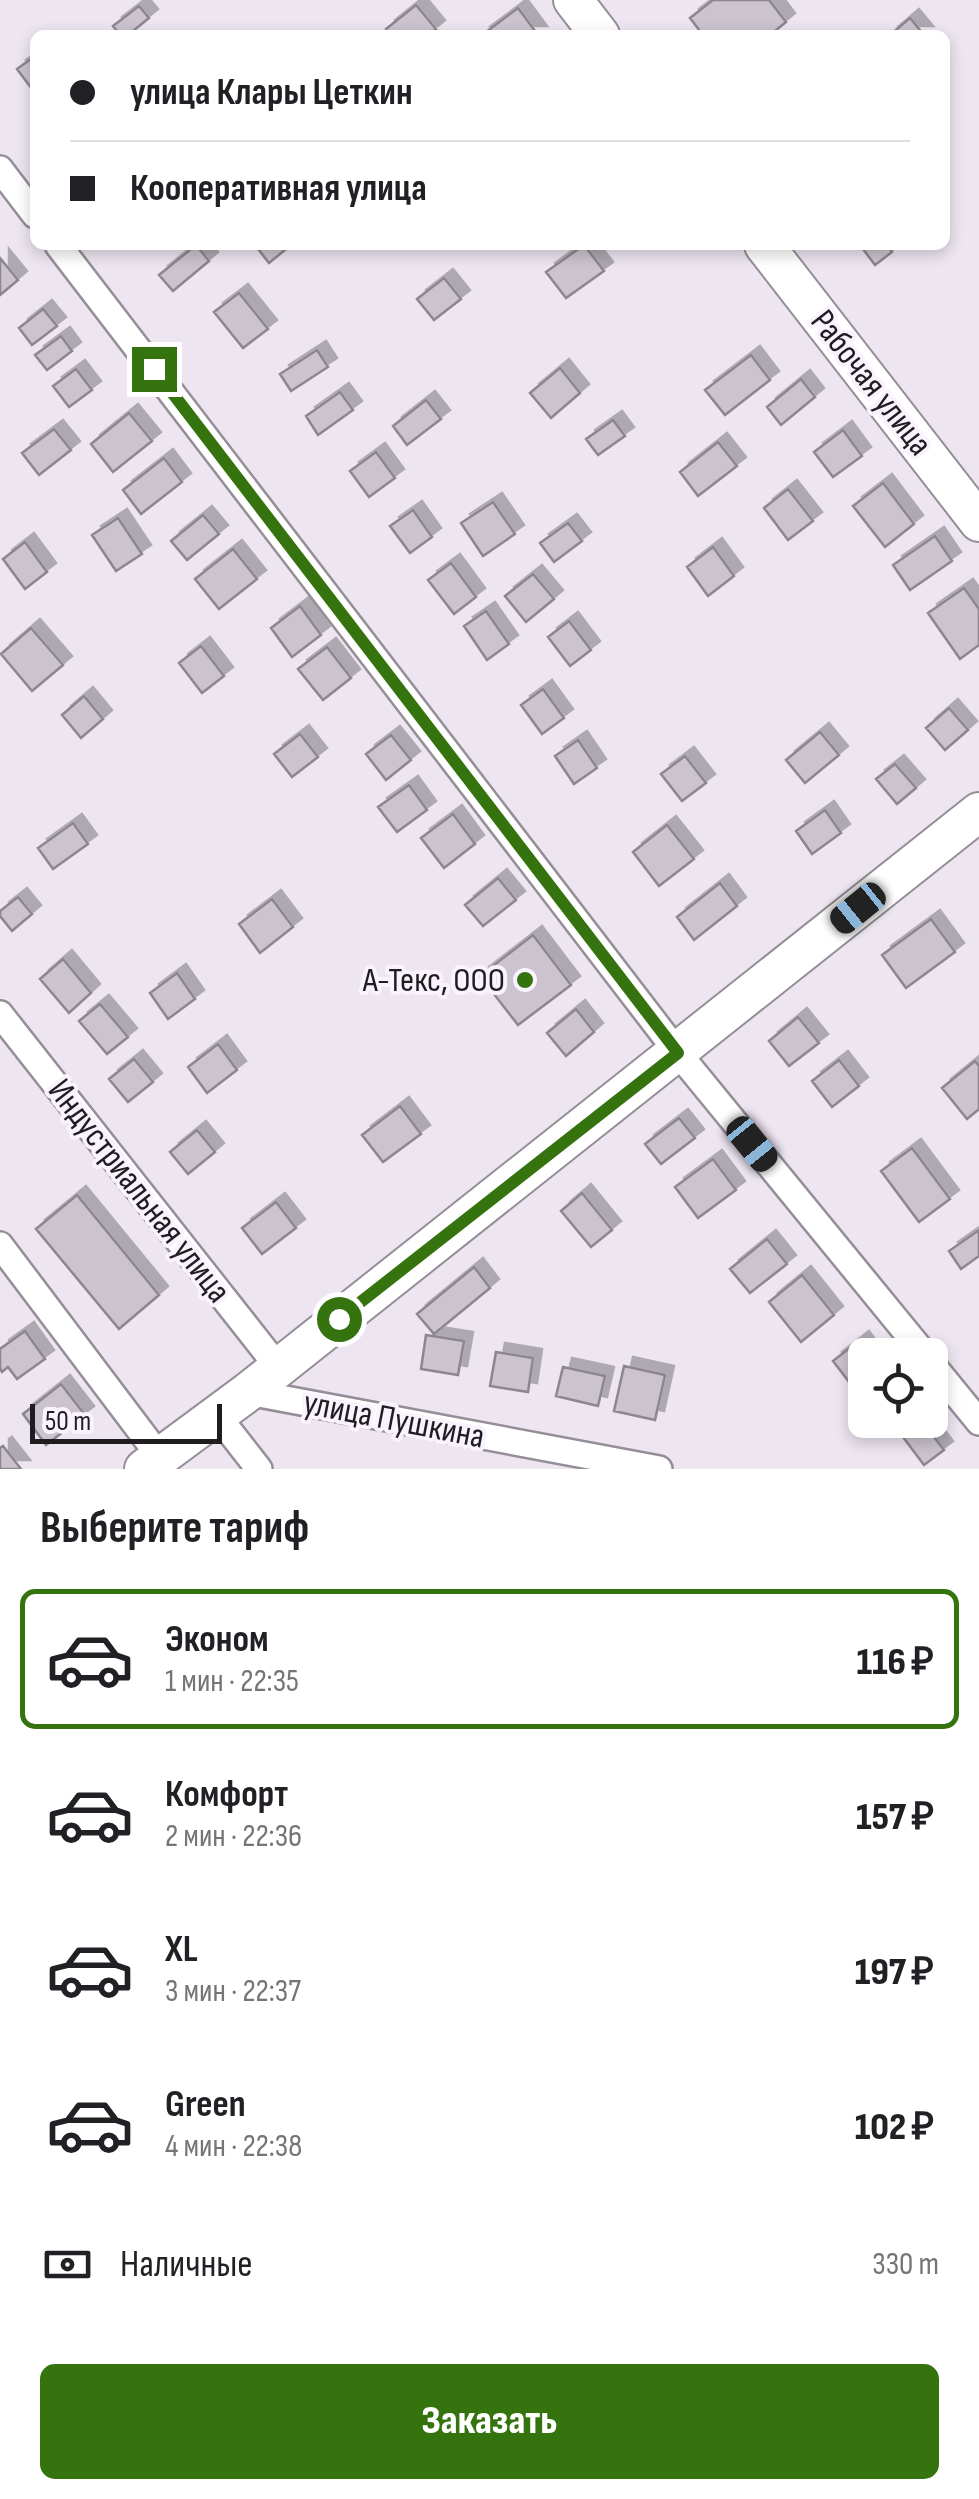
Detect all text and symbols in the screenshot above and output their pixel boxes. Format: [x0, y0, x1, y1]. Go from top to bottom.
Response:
text: улица Клары Цеткин [130, 70, 413, 115]
text: Кооперативная улица [130, 166, 427, 211]
street label: Рабочая улица [801, 302, 941, 464]
route end [132, 347, 177, 392]
car [825, 877, 891, 939]
place label: А-Текс, ООО [362, 959, 505, 1002]
marker: А-Текс, ООО [514, 969, 536, 991]
street label: Индустриальная улица [38, 1070, 240, 1312]
car [721, 1111, 783, 1177]
route start [317, 1297, 362, 1342]
map controls [848, 1338, 948, 1438]
button: locate [848, 1338, 948, 1438]
street label: улица Пушкина [300, 1381, 488, 1459]
scale bar [30, 1399, 222, 1444]
text: 50 m [45, 1405, 91, 1438]
text: Выберите тариф [40, 1501, 309, 1556]
icon: car [45, 1614, 135, 1704]
text: Эконом [165, 1617, 269, 1662]
text: 116 ₽ [856, 1640, 934, 1685]
text: 1 мин · 22:35 [165, 1662, 299, 1701]
icon: car [45, 1769, 135, 1859]
text: Комфорт [165, 1772, 288, 1817]
text: 157 ₽ [856, 1795, 934, 1840]
text: 2 мин · 22:36 [165, 1817, 302, 1856]
icon: car [45, 1924, 135, 2014]
text: XL [165, 1927, 198, 1972]
text: 197 ₽ [855, 1950, 934, 1995]
text: 3 мин · 22:37 [165, 1972, 301, 2011]
icon: car [45, 2079, 135, 2169]
text: Green [165, 2082, 246, 2127]
text: 102 ₽ [855, 2105, 934, 2150]
text: 4 мин · 22:38 [165, 2127, 302, 2166]
icon: cash [40, 2237, 95, 2292]
text: Наличные [120, 2242, 253, 2287]
text: 330 m [872, 2245, 939, 2284]
button: Заказать [40, 2364, 939, 2479]

